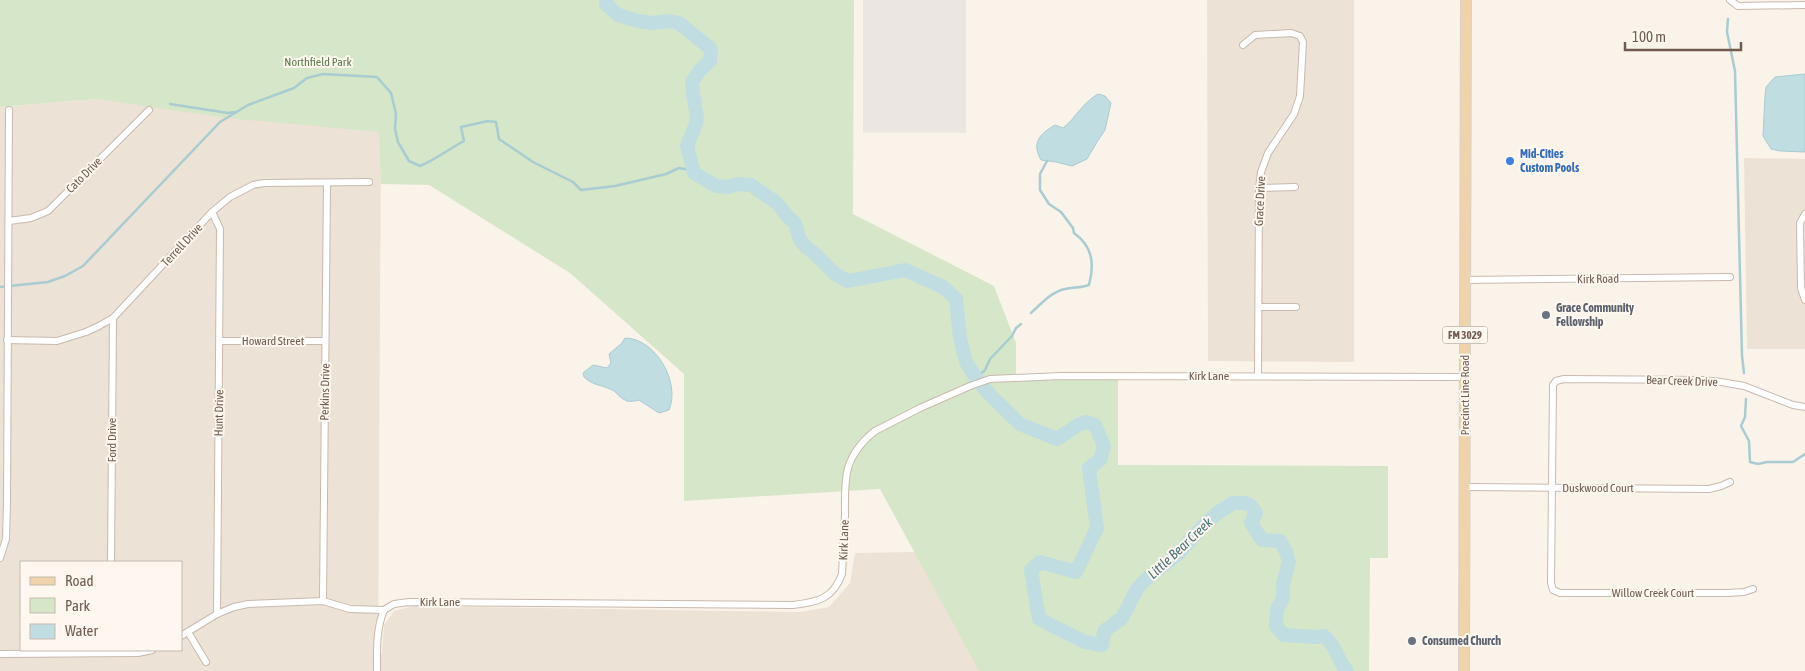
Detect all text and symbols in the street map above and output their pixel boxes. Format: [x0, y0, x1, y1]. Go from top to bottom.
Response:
scale bar [1625, 20, 1741, 52]
text: 100 m [1632, 28, 1666, 45]
park label: Northfield Park [284, 55, 352, 69]
place label: Mid-Cities Custom Pools [1520, 147, 1580, 175]
street label: Cato Drive [63, 154, 105, 196]
marker: Mid-Cities Custom Pools [1504, 155, 1516, 167]
street label: Grace Drive [1252, 176, 1268, 226]
street label: Terrell Drive [159, 221, 205, 269]
street label: Kirk Road [1577, 272, 1619, 286]
place label: Grace Community Fellowship [1556, 301, 1634, 329]
marker: Grace Community Fellowship [1540, 309, 1552, 321]
road number: FM 3029 [1442, 326, 1488, 344]
street label: Howard Street [242, 334, 305, 348]
street label: Precinct Line Road [1458, 355, 1472, 435]
street label: Perkins Drive [317, 363, 333, 421]
street label: Kirk Lane [1189, 369, 1229, 383]
street label: Bear Creek Drive [1646, 373, 1718, 389]
street label: Hunt Drive [212, 389, 226, 437]
street label: Ford Drive [105, 418, 119, 462]
street label: Duskwood Court [1562, 481, 1634, 495]
water label: Little Bear Creek [1144, 513, 1216, 582]
street label: Kirk Lane [836, 519, 852, 561]
legend [20, 561, 182, 651]
text: Road [65, 572, 94, 589]
street label: Willow Creek Court [1612, 586, 1695, 600]
street label: Kirk Lane [420, 595, 460, 609]
text: Park [65, 597, 90, 614]
text: Water [65, 622, 98, 639]
place label: Consumed Church [1422, 634, 1501, 648]
marker: Consumed Church [1406, 635, 1418, 647]

